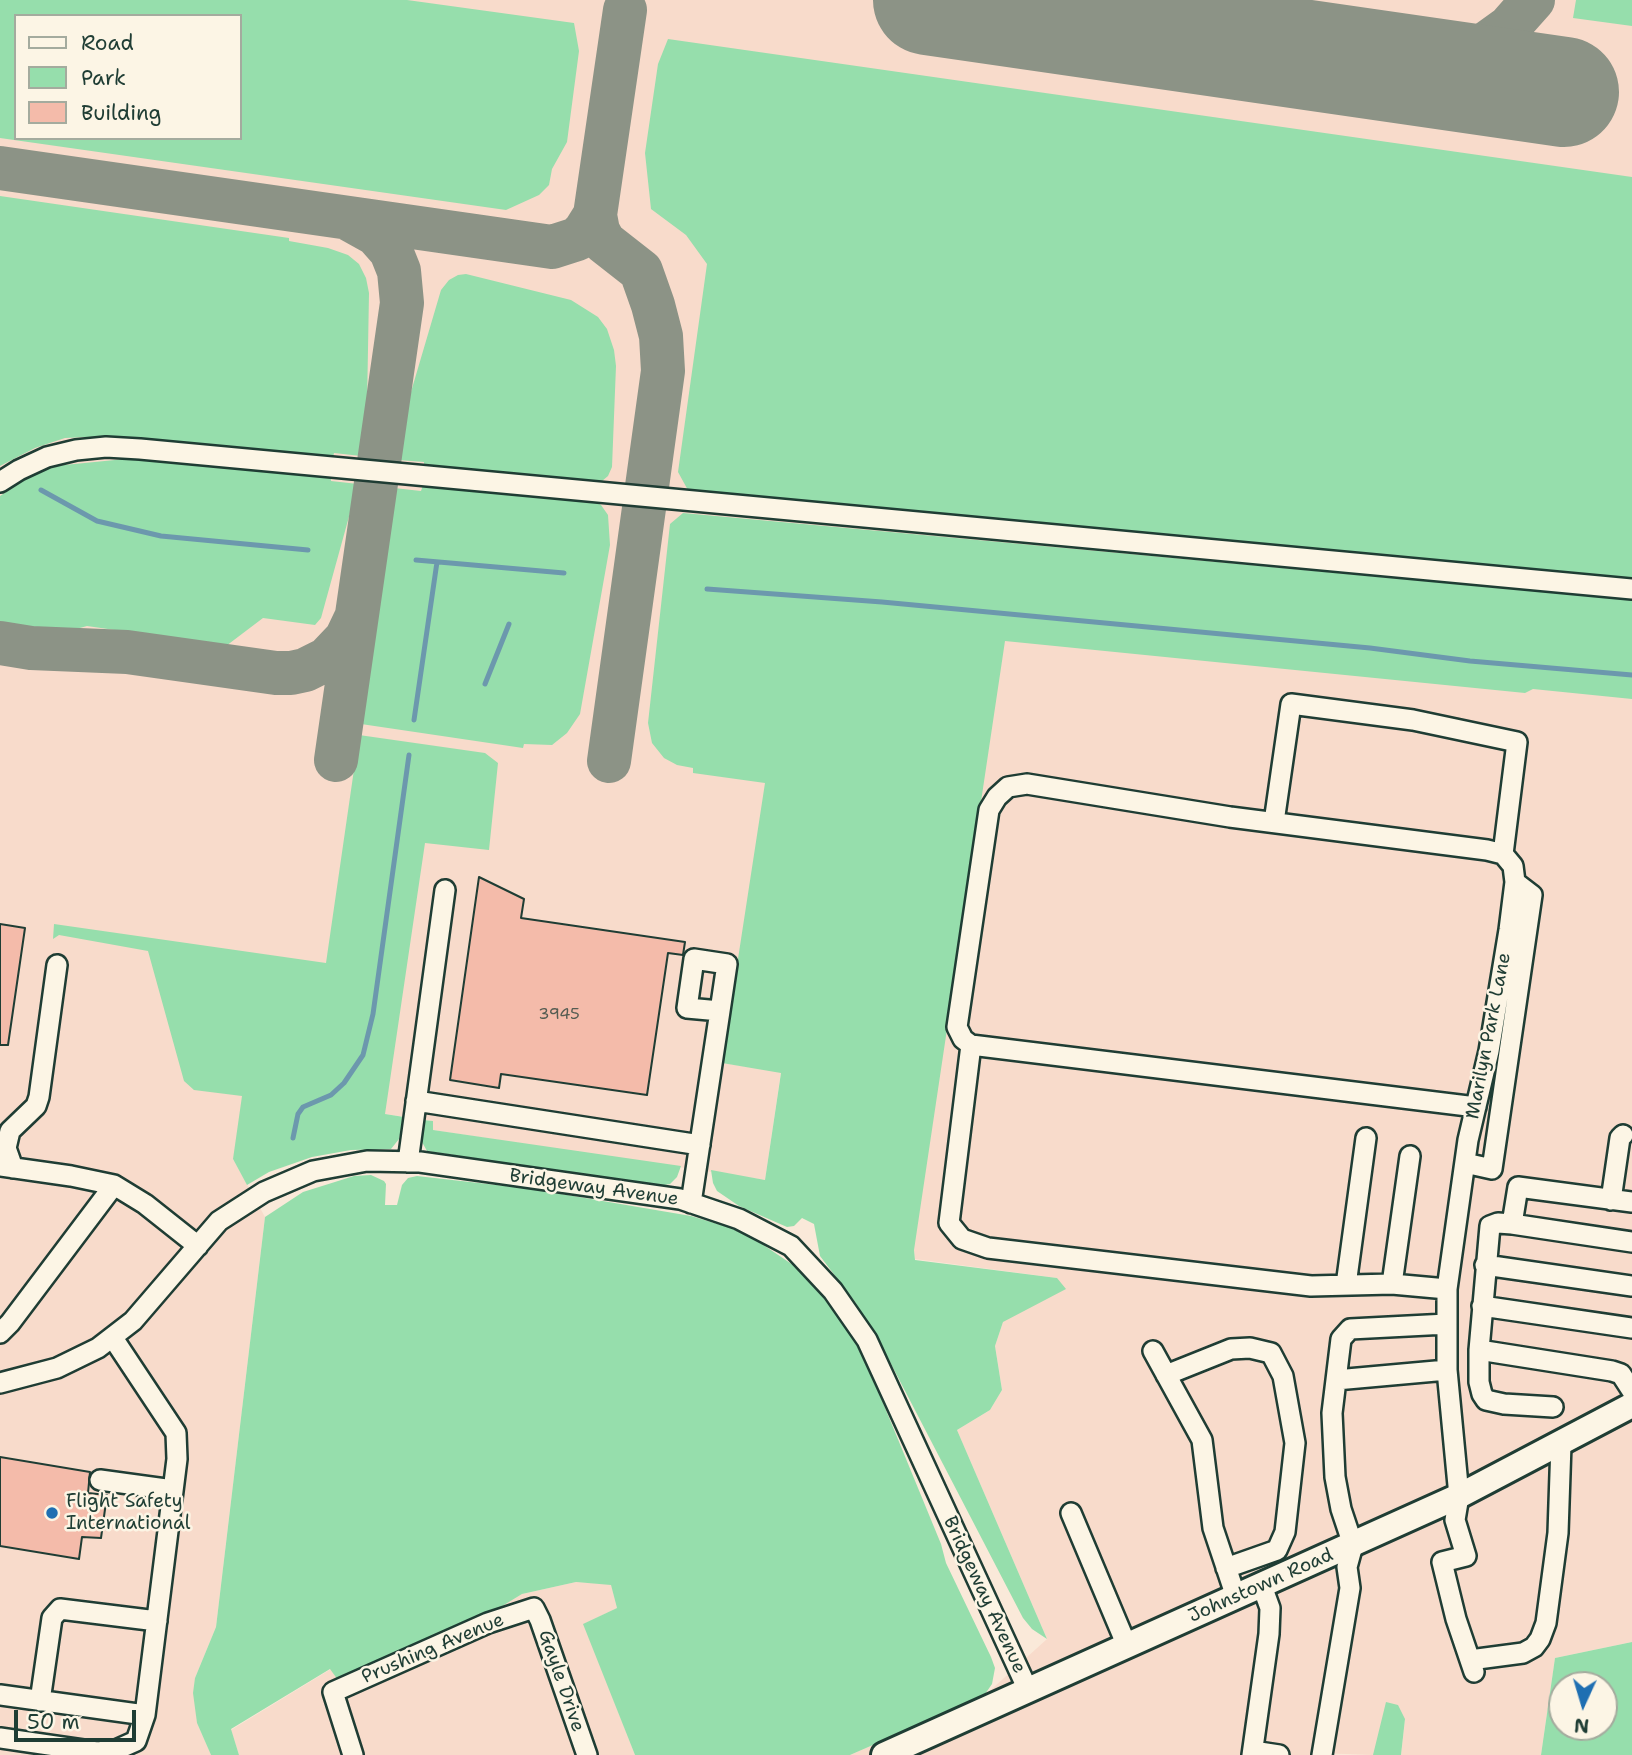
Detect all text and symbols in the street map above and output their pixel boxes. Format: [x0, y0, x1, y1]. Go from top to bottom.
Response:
legend [14, 14, 242, 140]
text: Road [81, 29, 134, 57]
text: Park [81, 64, 126, 92]
text: Building [81, 99, 161, 127]
street label: Marilyn Park Lane [1462, 951, 1516, 1121]
house number: 3945 [538, 1005, 580, 1025]
street label: Bridgeway Avenue [508, 1165, 680, 1211]
place label: Flight Safety International [66, 1491, 191, 1535]
marker: Flight Safety International [44, 1505, 60, 1521]
street label: Bridgeway Avenue [938, 1513, 1030, 1677]
street label: Johnstown Road [1185, 1544, 1337, 1628]
street label: Prushing Avenue [358, 1609, 508, 1689]
street label: Gayle Drive [533, 1627, 589, 1735]
north arrow [1548, 1671, 1618, 1741]
scale bar [18, 1696, 140, 1740]
text: 50 m [27, 1708, 80, 1736]
text: N [1573, 1712, 1590, 1738]

